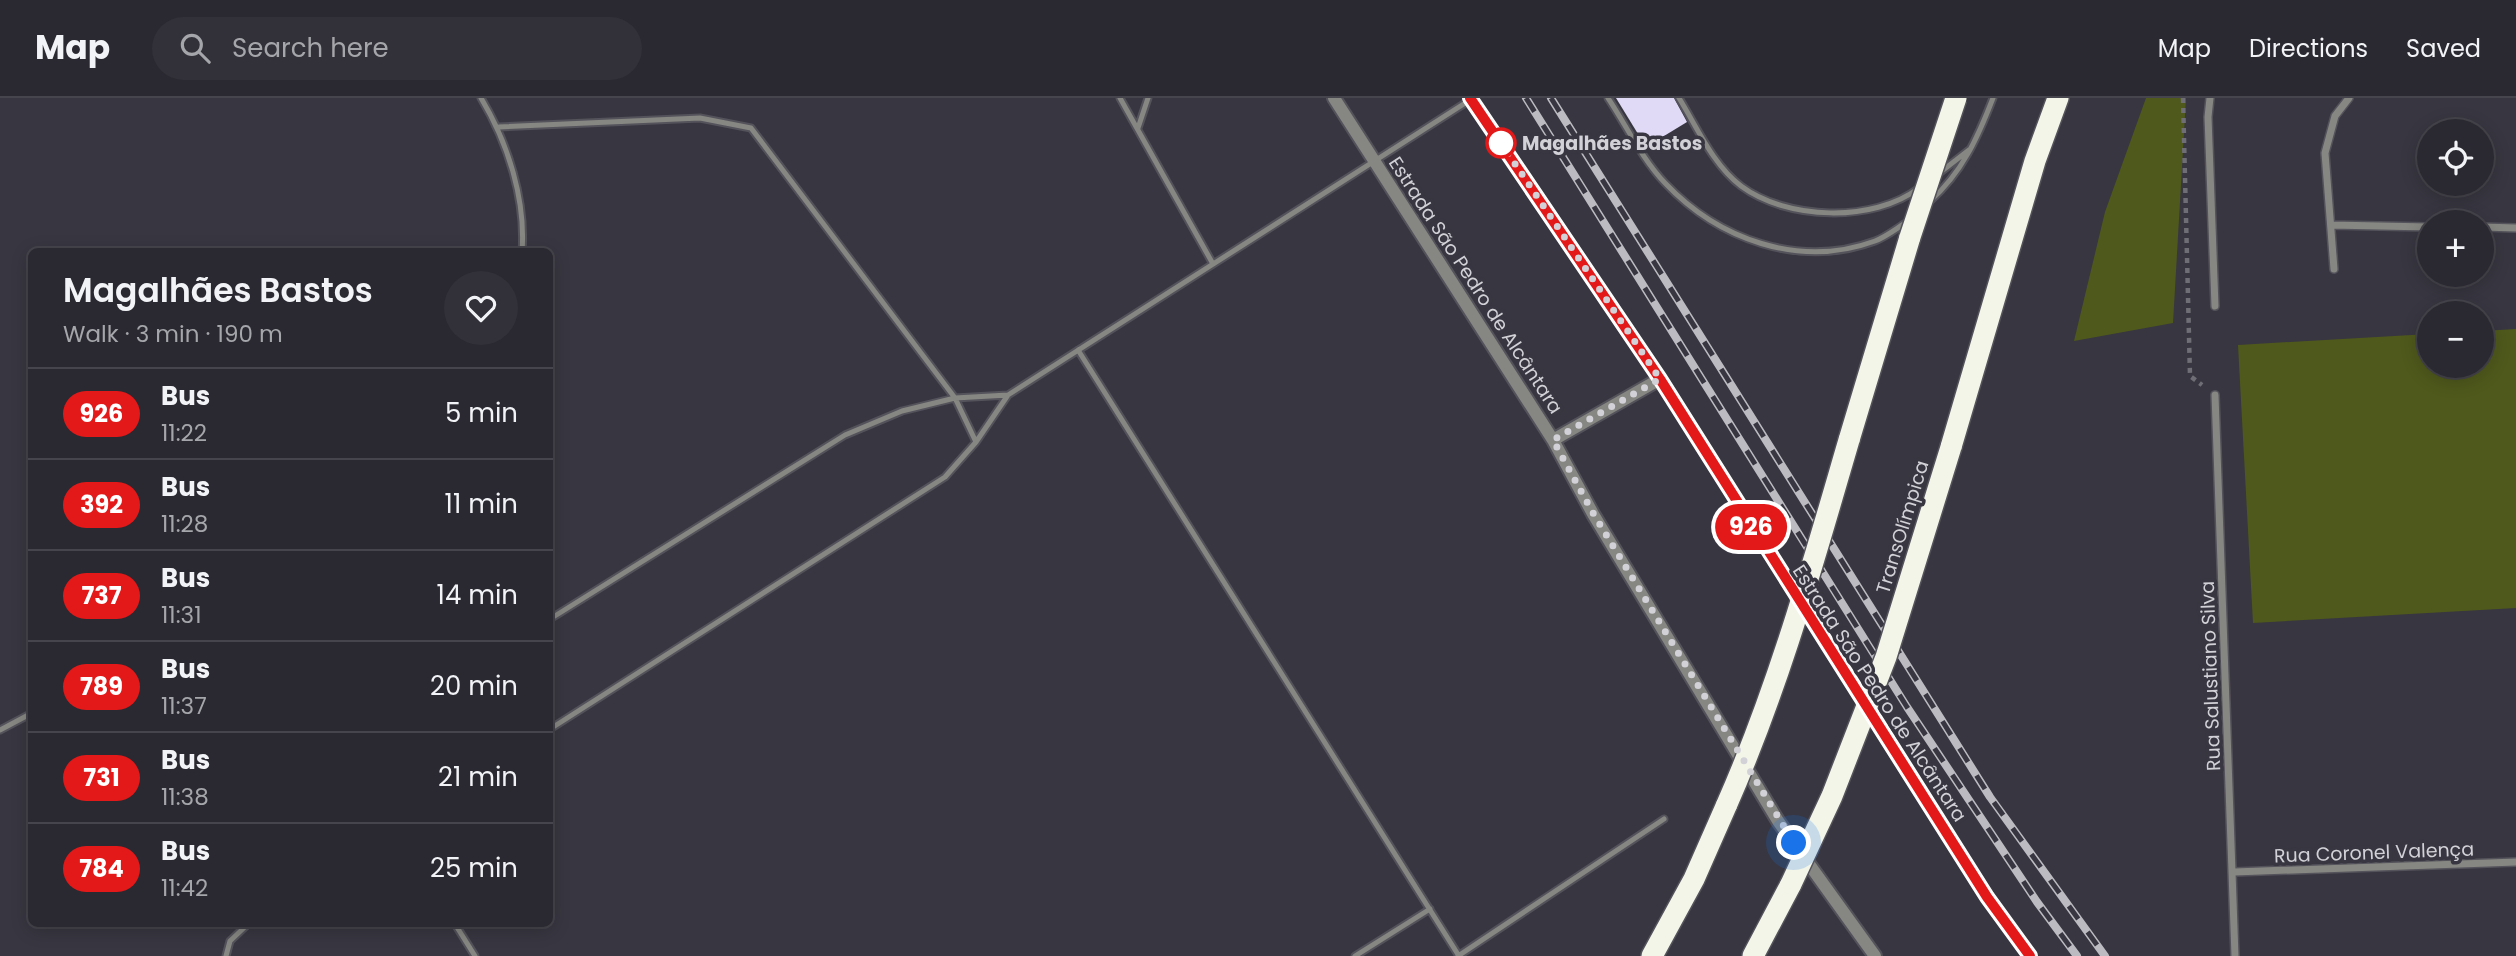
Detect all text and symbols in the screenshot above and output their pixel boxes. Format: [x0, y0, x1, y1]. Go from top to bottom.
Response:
search box [152, 17, 642, 80]
text: Map [35, 24, 110, 71]
icon: search [176, 29, 214, 67]
text: Search here [232, 30, 389, 66]
text: Map [2158, 32, 2211, 65]
text: Directions [2249, 32, 2368, 65]
text: Saved [2406, 32, 2481, 65]
map controls [2417, 119, 2494, 378]
button: locate [2417, 119, 2494, 196]
marker: Magalhães Bastos [1486, 128, 1516, 158]
place label: Magalhães Bastos [1522, 130, 1702, 157]
street label: Estrada São Pedro de Alcântara [1382, 151, 1569, 419]
button: + [2417, 210, 2494, 287]
text: Magalhães Bastos [63, 267, 373, 314]
button: heart [444, 271, 518, 345]
button: − [2417, 301, 2494, 378]
text: Walk · 3 min · 190 m [63, 318, 283, 350]
text: Bus [161, 378, 210, 414]
text: 5 min [445, 395, 518, 431]
text: 926 [80, 397, 123, 430]
text: 11:22 [161, 417, 207, 449]
street label: TransOlímpica [1869, 457, 1936, 597]
text: Bus [161, 469, 210, 505]
text: 11 min [445, 486, 518, 522]
text: 392 [80, 488, 123, 521]
line badge: 926 [1711, 504, 1791, 550]
text: 11:28 [161, 508, 208, 540]
text: 926 [1729, 510, 1773, 543]
street label: Estrada São Pedro de Alcântara [1786, 559, 1973, 827]
text: Bus [161, 560, 210, 596]
text: 14 min [437, 577, 518, 613]
text: 737 [81, 579, 122, 612]
street label: Rua Salustiano Silva [2194, 580, 2227, 772]
text: 11:31 [161, 599, 202, 631]
text: Bus [161, 651, 210, 687]
text: 20 min [430, 668, 518, 704]
text: 789 [80, 670, 123, 703]
text: 11:37 [161, 690, 207, 722]
text: Bus [161, 742, 210, 778]
text: 21 min [438, 759, 518, 795]
text: 731 [83, 761, 120, 794]
text: 11:38 [161, 781, 209, 813]
your location [1776, 825, 1811, 860]
text: Bus [161, 833, 210, 869]
street label: Rua Coronel Valença [2274, 836, 2474, 869]
text: 25 min [430, 850, 518, 886]
text: 784 [79, 852, 124, 885]
text: 11:42 [161, 872, 208, 904]

